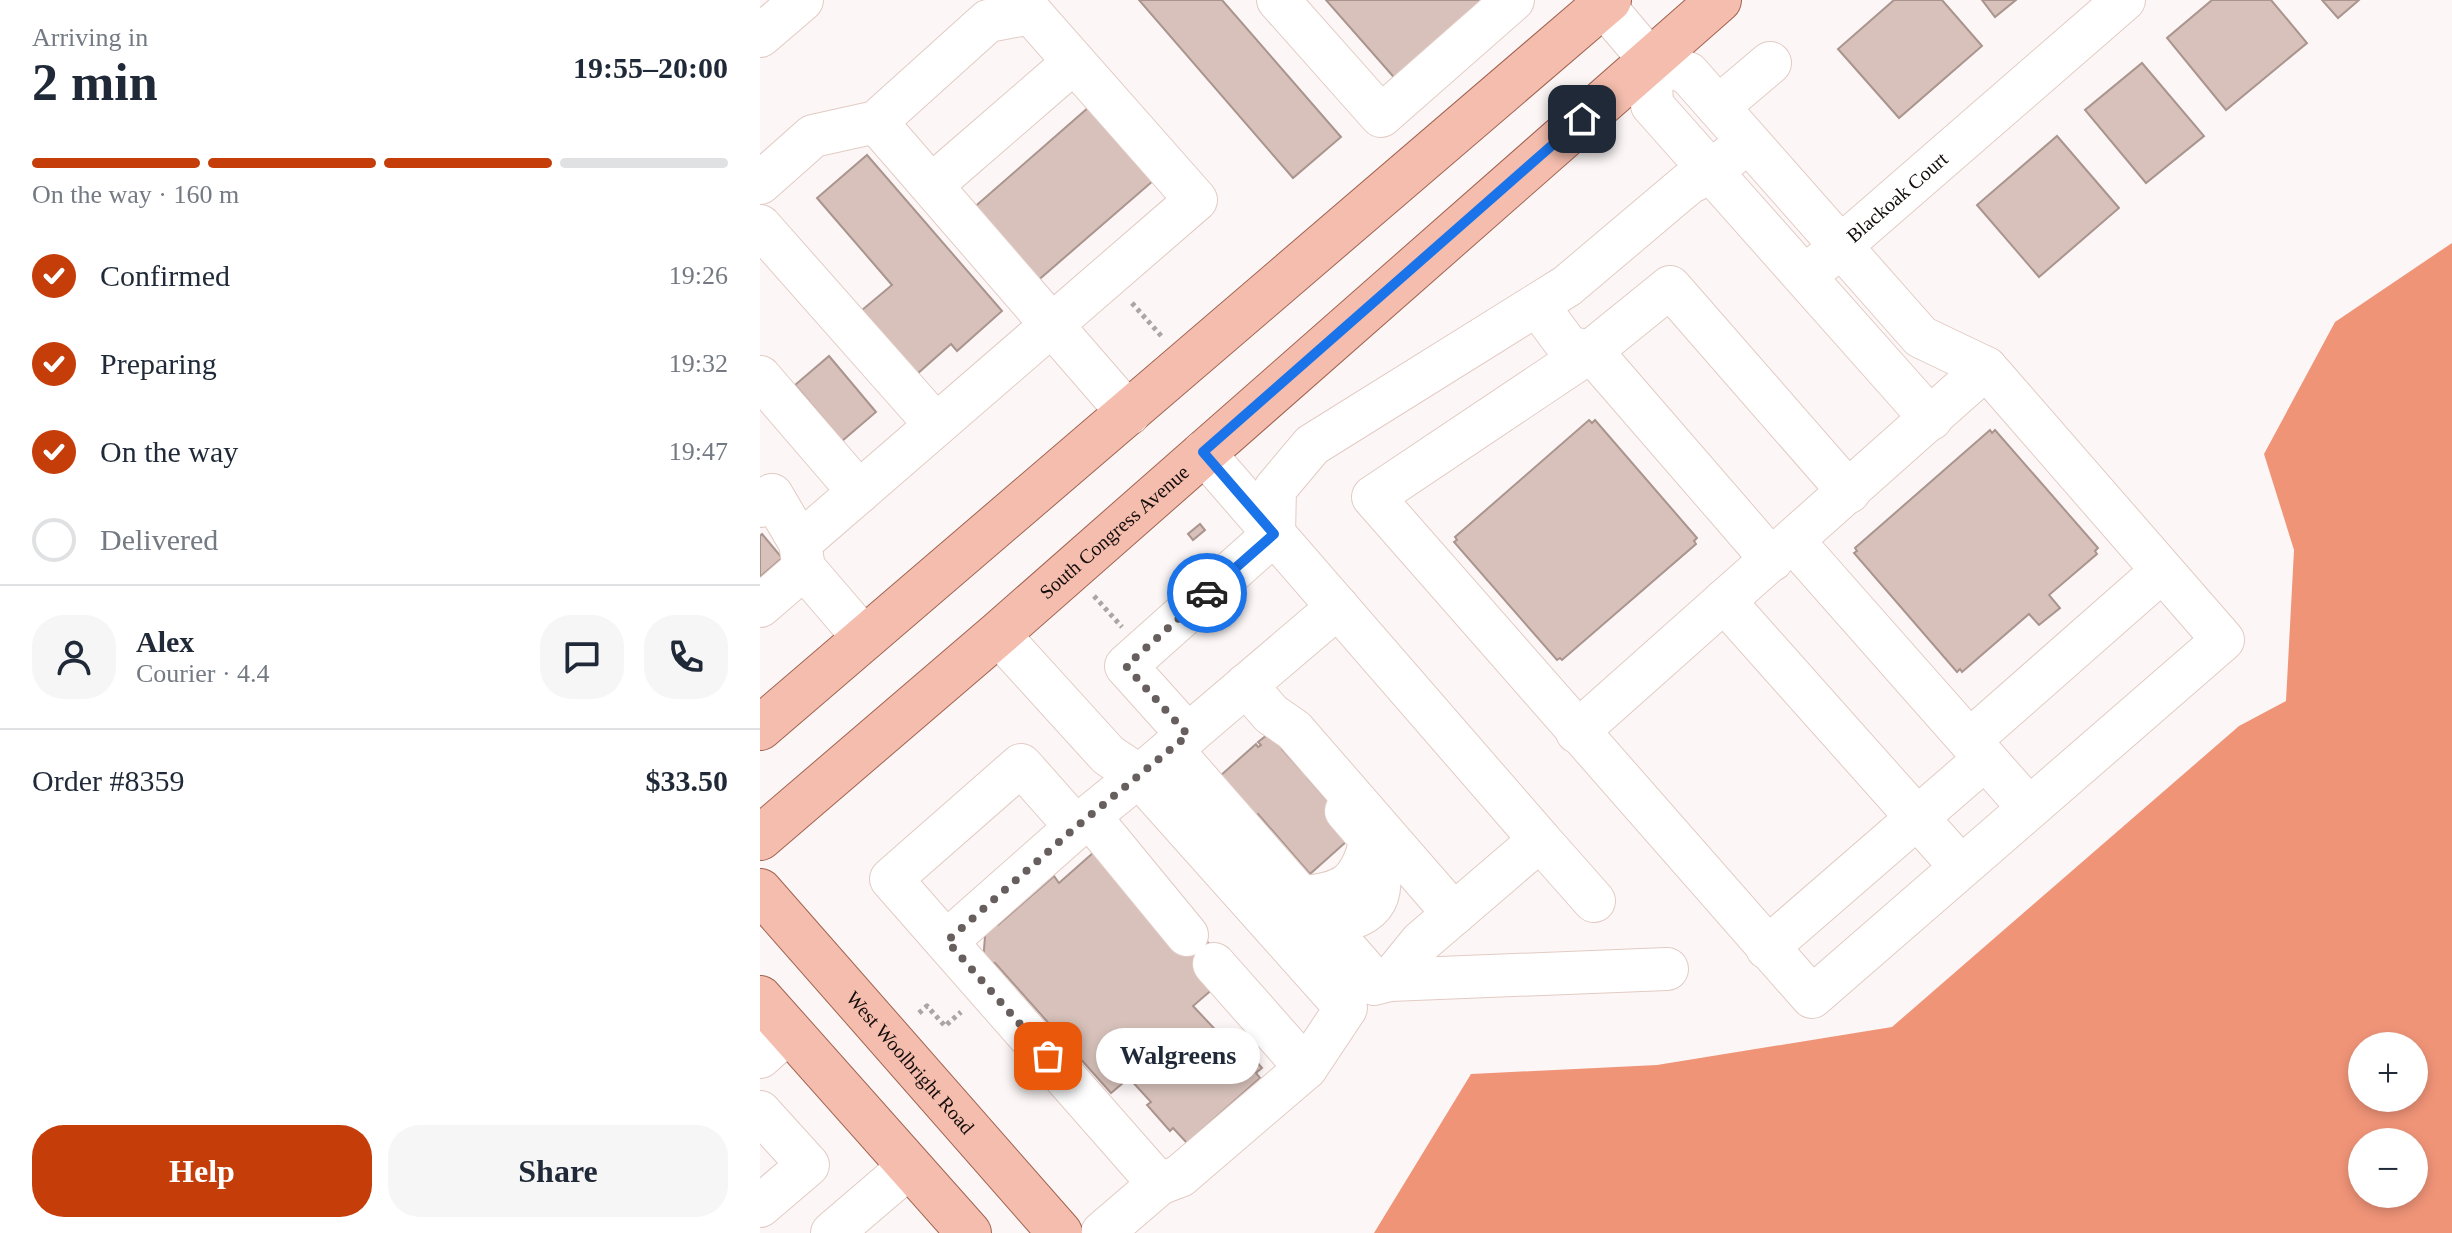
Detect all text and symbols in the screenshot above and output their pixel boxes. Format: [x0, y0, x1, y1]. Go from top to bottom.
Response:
text: Arriving in [32, 23, 148, 52]
text: 19:55–20:00 [573, 51, 728, 84]
text: 2 min [32, 54, 158, 111]
pin [1548, 85, 1616, 153]
icon: home [1560, 97, 1604, 141]
street label: Blackoak Court [1842, 147, 1952, 247]
text: On the way · 160 m [32, 180, 239, 209]
icon: check [32, 254, 76, 298]
text: Confirmed [100, 259, 230, 292]
text: 19:26 [669, 261, 728, 290]
icon: check [32, 342, 76, 386]
text: Preparing [100, 347, 217, 380]
text: 19:32 [669, 349, 728, 378]
icon: check [32, 430, 76, 474]
text: On the way [100, 435, 238, 468]
text: 19:47 [669, 437, 728, 466]
street label: South Congress Avenue [1035, 461, 1193, 603]
text: Delivered [100, 523, 218, 556]
courier [1167, 553, 1247, 633]
icon: car [1185, 571, 1229, 615]
button: person [32, 615, 116, 699]
button: chat [540, 615, 624, 699]
button: phone [644, 615, 728, 699]
text: Alex [136, 625, 194, 658]
text: Courier · 4.4 [136, 659, 270, 688]
text: Order #8359 [32, 764, 184, 797]
text: $33.50 [646, 764, 728, 797]
street label: West Woolbright Road [842, 987, 979, 1138]
pin [1014, 1022, 1082, 1090]
callout: Walgreens [1096, 1028, 1260, 1084]
map controls [2348, 1032, 2428, 1208]
button: + [2348, 1032, 2428, 1112]
icon: bag [1026, 1034, 1070, 1078]
text: Walgreens [1120, 1041, 1236, 1070]
button: Help [32, 1125, 372, 1217]
button: Share [388, 1125, 728, 1217]
button: − [2348, 1128, 2428, 1208]

